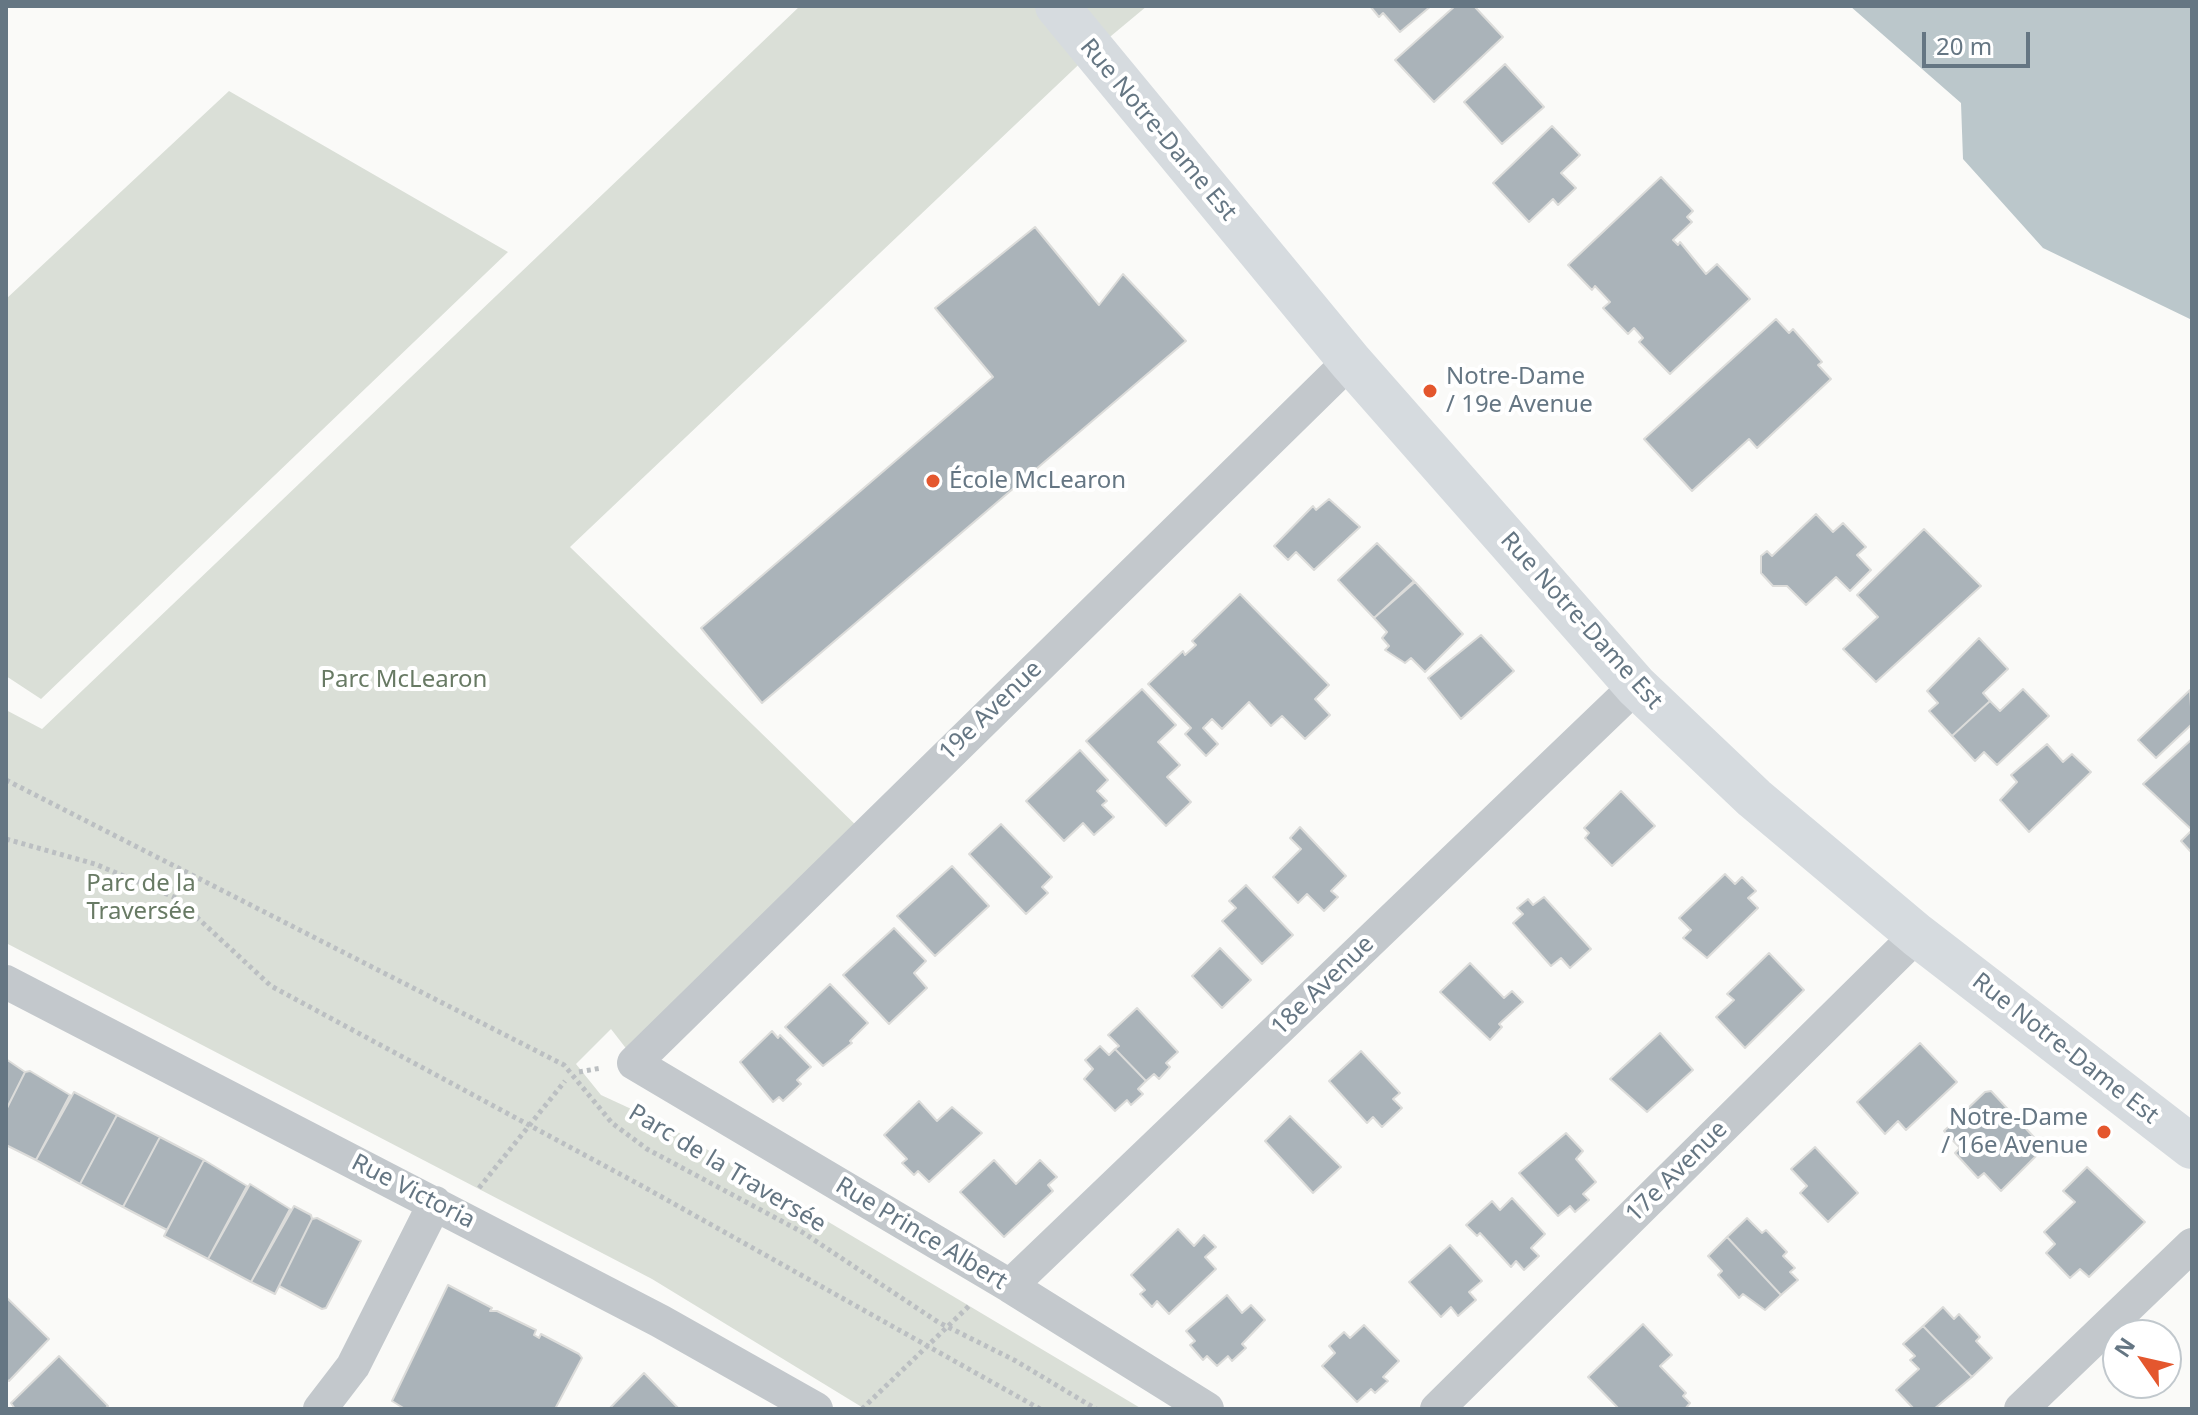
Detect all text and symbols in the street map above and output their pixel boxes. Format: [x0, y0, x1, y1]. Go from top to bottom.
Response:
scale bar [1926, 16, 2034, 66]
text: 20 m [1936, 29, 1992, 62]
street label: Rue Notre-Dame Est [1074, 33, 1242, 227]
place label: Notre-Dame / 19e Avenue [1446, 363, 1593, 419]
marker: Notre-Dame / 19e Avenue [1421, 382, 1439, 400]
place label: École McLearon [949, 467, 1126, 495]
marker: École McLearon [924, 472, 942, 490]
street label: Rue Notre-Dame Est [1494, 527, 1668, 715]
street label: 19e Avenue [934, 655, 1048, 767]
park label: Parc McLearon [321, 666, 487, 694]
park label: Parc de la Traversée [86, 870, 196, 926]
street label: 18e Avenue [1266, 930, 1380, 1042]
street label: Rue Notre-Dame Est [1966, 967, 2164, 1131]
street label: Parc de la Traversée [623, 1099, 831, 1239]
place label: Notre-Dame / 16e Avenue [1941, 1104, 2088, 1160]
street label: 17e Avenue [1620, 1115, 1734, 1229]
marker: Notre-Dame / 16e Avenue [2095, 1123, 2113, 1141]
street label: Rue Victoria [347, 1149, 479, 1235]
street label: Rue Prince Albert [830, 1172, 1012, 1296]
north arrow [2102, 1319, 2182, 1399]
text: N [2106, 1331, 2141, 1363]

